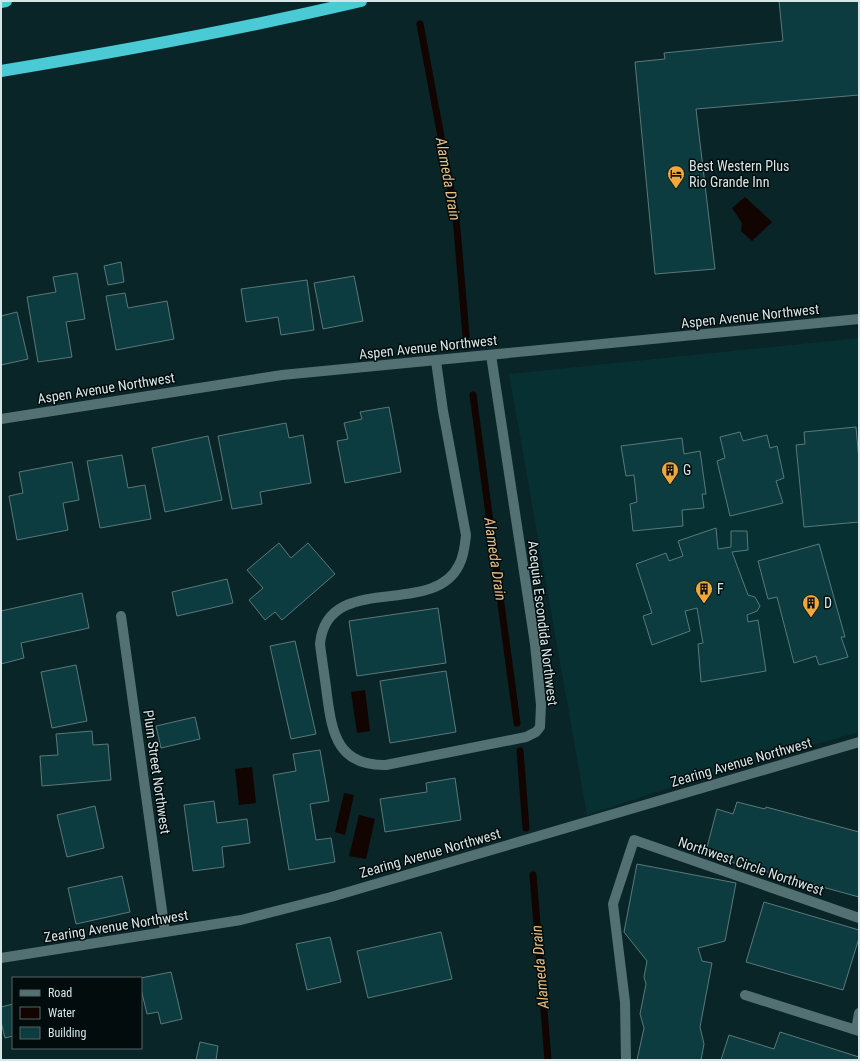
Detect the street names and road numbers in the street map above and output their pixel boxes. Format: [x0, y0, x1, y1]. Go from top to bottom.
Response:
street label: Aspen Avenue Northwest [680, 301, 820, 331]
street label: Aspen Avenue Northwest [358, 332, 498, 362]
street label: Aspen Avenue Northwest [36, 369, 176, 407]
street label: Acequia Escondida Northwest [525, 540, 561, 706]
street label: Plum Street Northwest [140, 709, 174, 835]
street label: Zearing Avenue Northwest [669, 734, 813, 790]
street label: Zearing Avenue Northwest [358, 825, 502, 881]
street label: Northwest Circle Northwest [676, 834, 826, 898]
street label: Zearing Avenue Northwest [43, 907, 189, 945]

